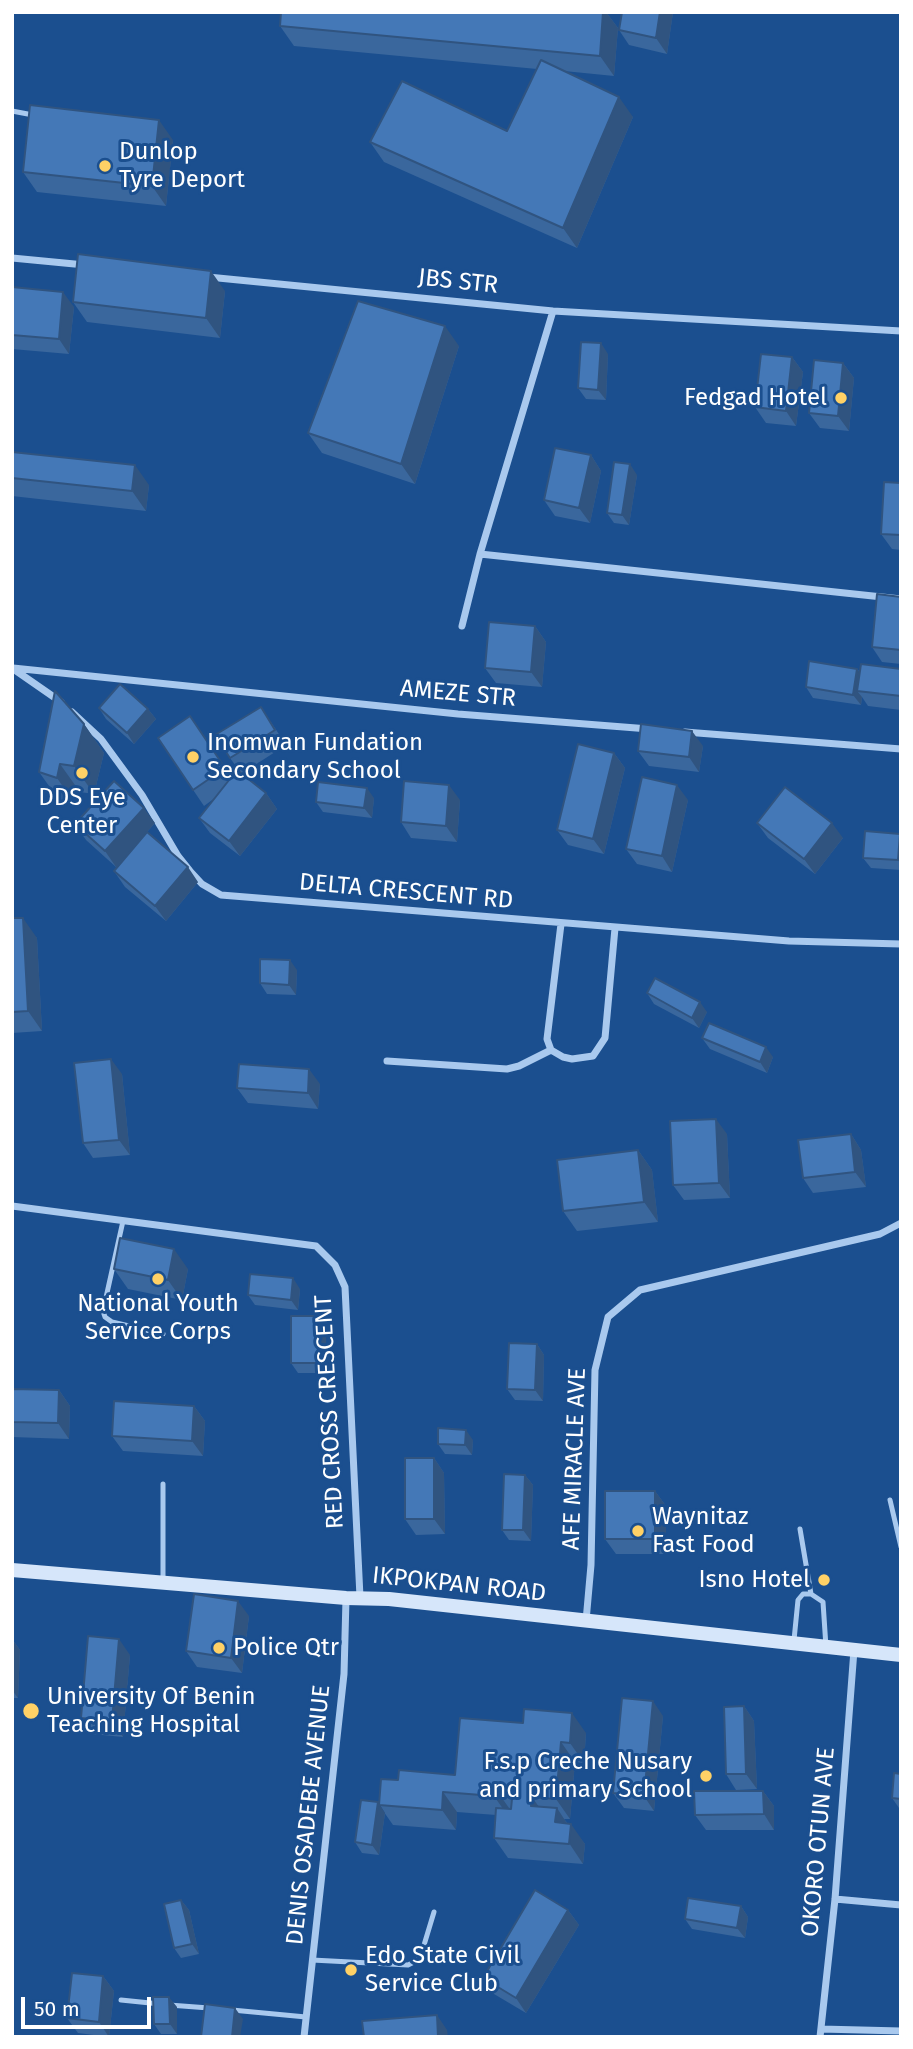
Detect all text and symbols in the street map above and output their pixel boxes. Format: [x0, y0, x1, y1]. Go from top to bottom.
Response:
place label: Dunlop Tyre Deport [119, 138, 245, 194]
marker: Dunlop Tyre Deport [97, 158, 113, 174]
street label: JBS STR [417, 263, 499, 301]
place label: Fedgad Hotel [684, 384, 827, 412]
marker: Fedgad Hotel [833, 390, 849, 406]
street label: AMEZE STR [399, 675, 517, 713]
place label: Inomwan Fundation Secondary School [207, 729, 423, 785]
marker: Inomwan Fundation Secondary School [185, 749, 201, 765]
marker: DDS Eye Center [74, 765, 90, 781]
place label: DDS Eye Center [38, 784, 126, 840]
street label: DELTA CRESCENT RD [298, 868, 514, 916]
marker: National Youth Service Corps [150, 1271, 166, 1287]
place label: National Youth Service Corps [77, 1290, 239, 1346]
street label: RED CROSS CRESCENT [309, 1294, 351, 1530]
street label: AFE MIRACLE AVE [557, 1367, 593, 1551]
place label: Waynitaz Fast Food [652, 1503, 755, 1559]
marker: Waynitaz Fast Food [630, 1523, 646, 1539]
street label: IKPOKPAN ROAD [371, 1562, 547, 1608]
place label: Isno Hotel [699, 1566, 810, 1594]
marker: Isno Hotel [816, 1572, 832, 1588]
place label: Police Qtr [233, 1634, 339, 1662]
marker: Police Qtr [211, 1640, 227, 1656]
place label: University Of Benin Teaching Hospital [47, 1683, 256, 1739]
street label: DENIS OSADEBE AVENUE [281, 1684, 337, 1946]
marker: University Of Benin Teaching Hospital [21, 1701, 41, 1721]
street label: OKORO OTUN AVE [796, 1746, 842, 1938]
place label: F.s.p Creche Nusary and primary School [479, 1748, 692, 1804]
marker: F.s.p Creche Nusary and primary School [698, 1768, 714, 1784]
place label: Edo State Civil Service Club [365, 1942, 520, 1998]
marker: Edo State Civil Service Club [343, 1962, 359, 1978]
scale bar [24, 1982, 154, 2026]
text: 50 m [34, 1996, 80, 2022]

